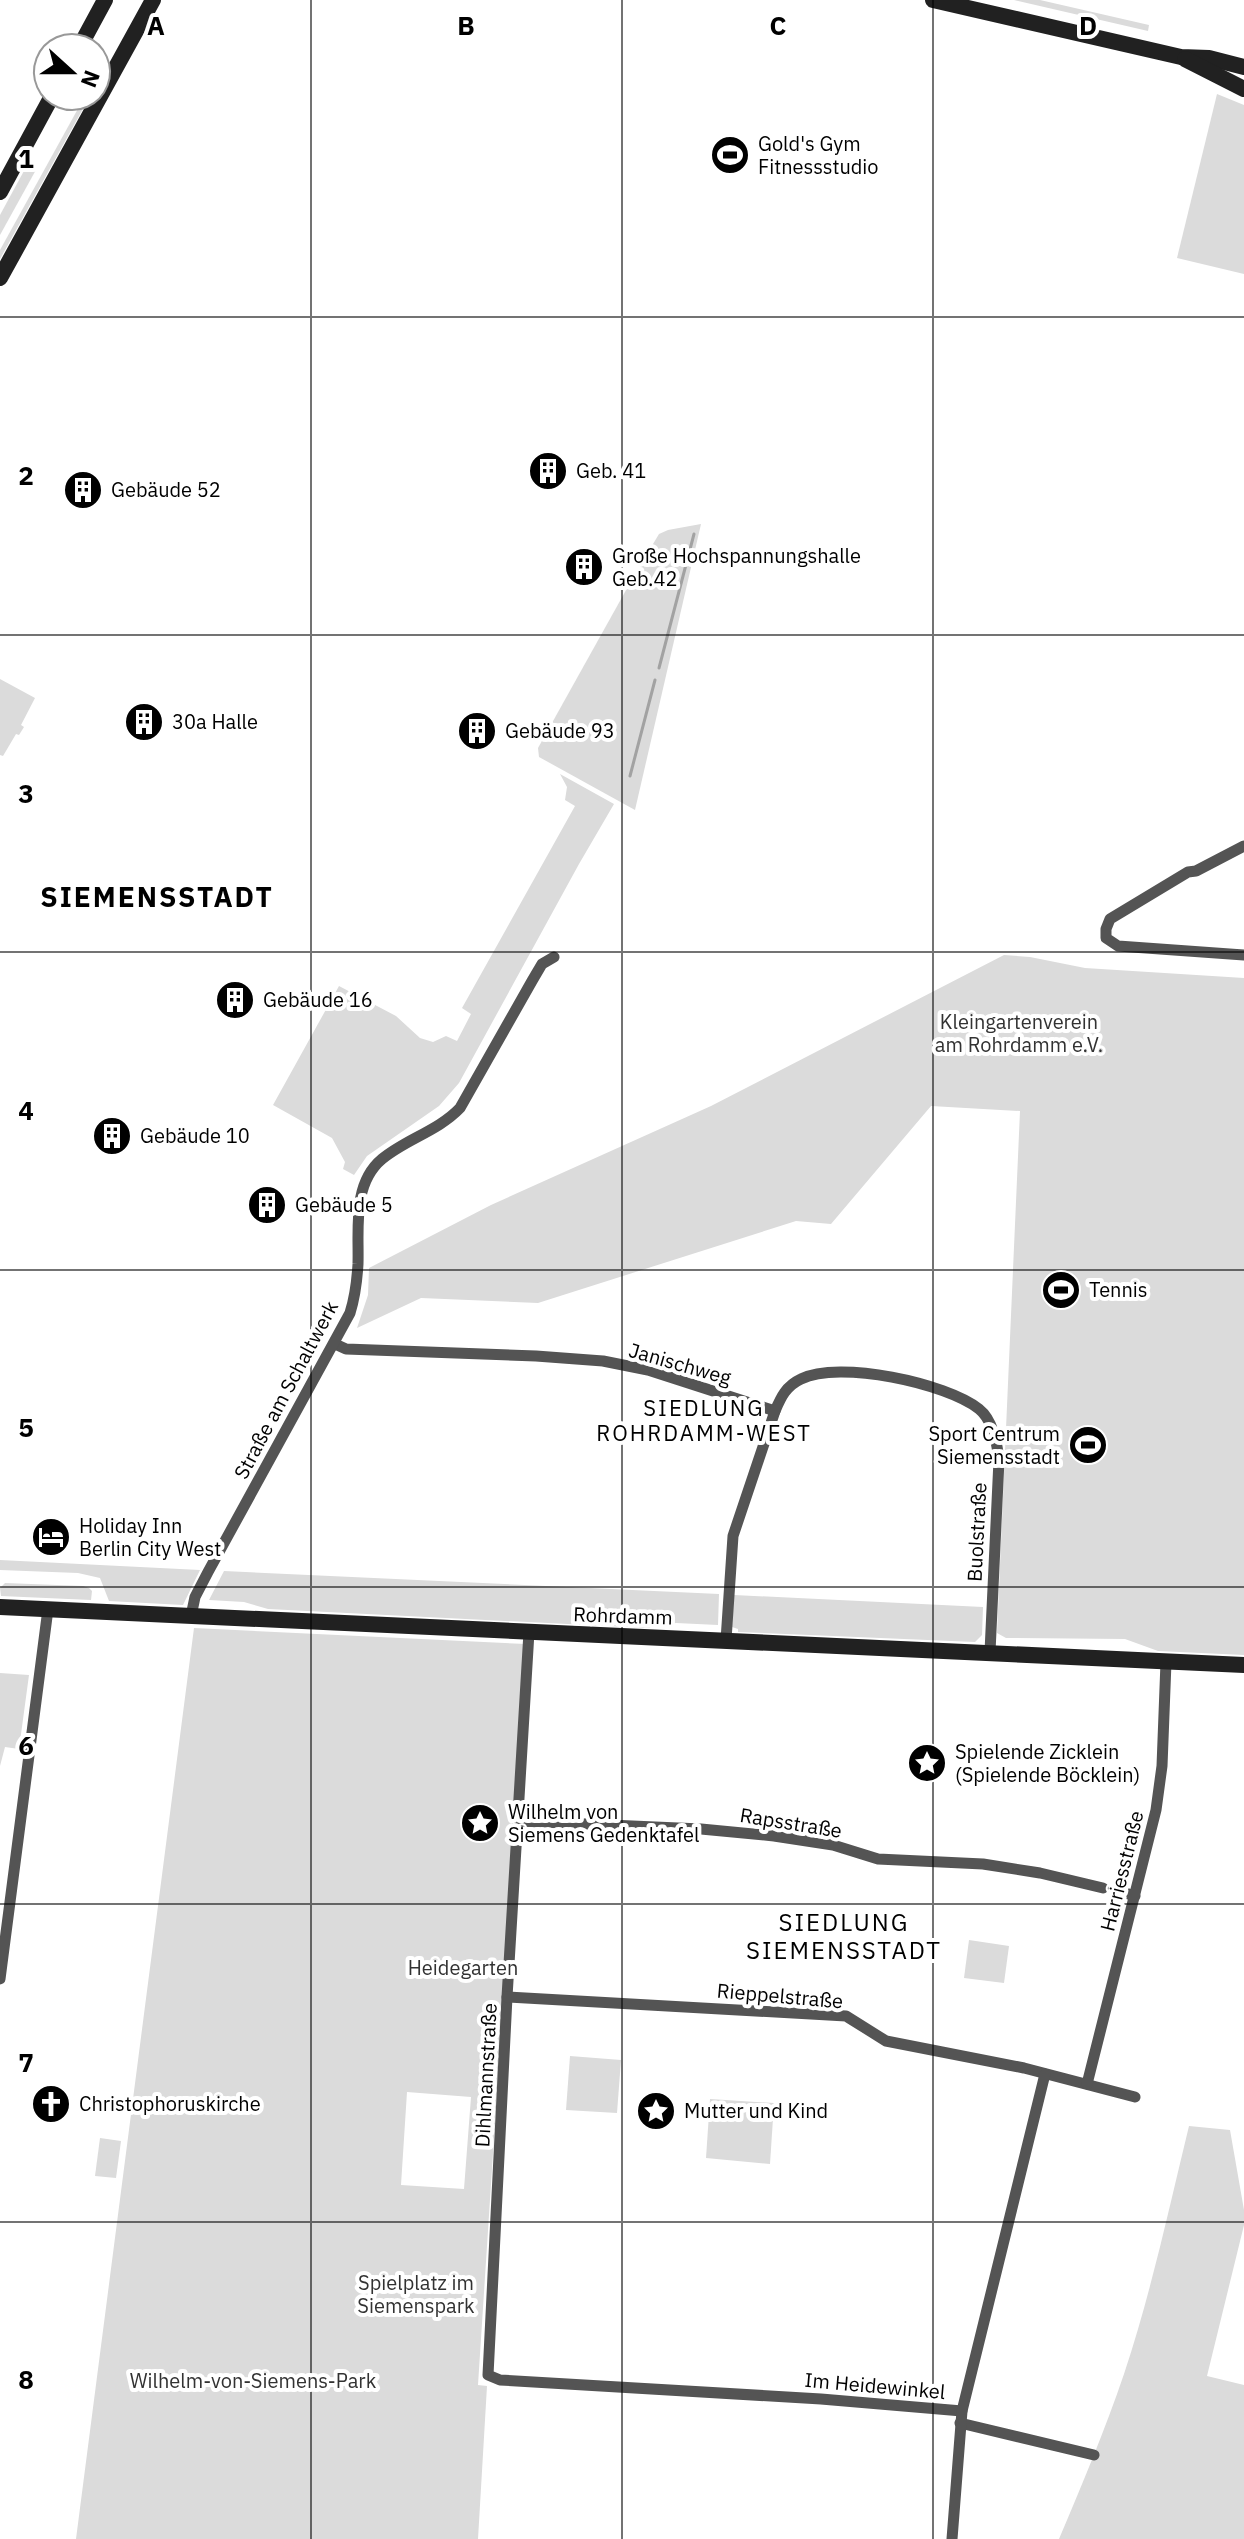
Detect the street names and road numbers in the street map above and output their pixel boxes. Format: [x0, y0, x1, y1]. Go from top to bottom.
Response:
street label: Straße am Schaltwerk [227, 1296, 344, 1484]
street label: Janischweg [626, 1336, 735, 1391]
street label: Buolstraße [960, 1482, 993, 1582]
street label: Rohrdamm [573, 1600, 673, 1631]
street label: Rapsstraße [738, 1801, 844, 1844]
street label: Harriesstraße [1093, 1808, 1150, 1934]
street label: Rieppelstraße [716, 1977, 844, 2014]
street label: Dihlmannstraße [468, 2002, 503, 2148]
street label: Im Heidewinkel [804, 2366, 947, 2405]

